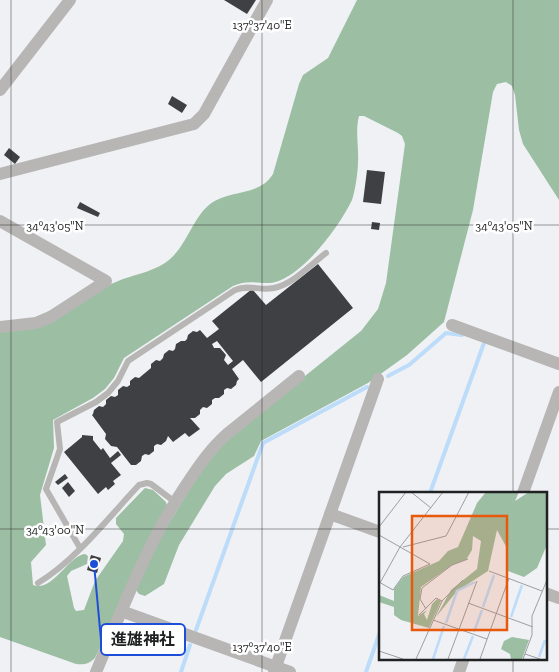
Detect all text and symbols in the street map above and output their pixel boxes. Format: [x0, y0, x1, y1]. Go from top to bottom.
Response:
text: 137°37'40"E [232, 18, 292, 32]
text: 34°43'05"N [26, 219, 84, 233]
text: 34°43'05"N [475, 219, 533, 233]
inset map [379, 492, 546, 660]
text: 34°43'00"N [26, 523, 84, 537]
callout: 進雄神社 [101, 624, 185, 655]
text: 進雄神社 [111, 630, 175, 649]
text: 137°37'40"E [232, 640, 292, 654]

